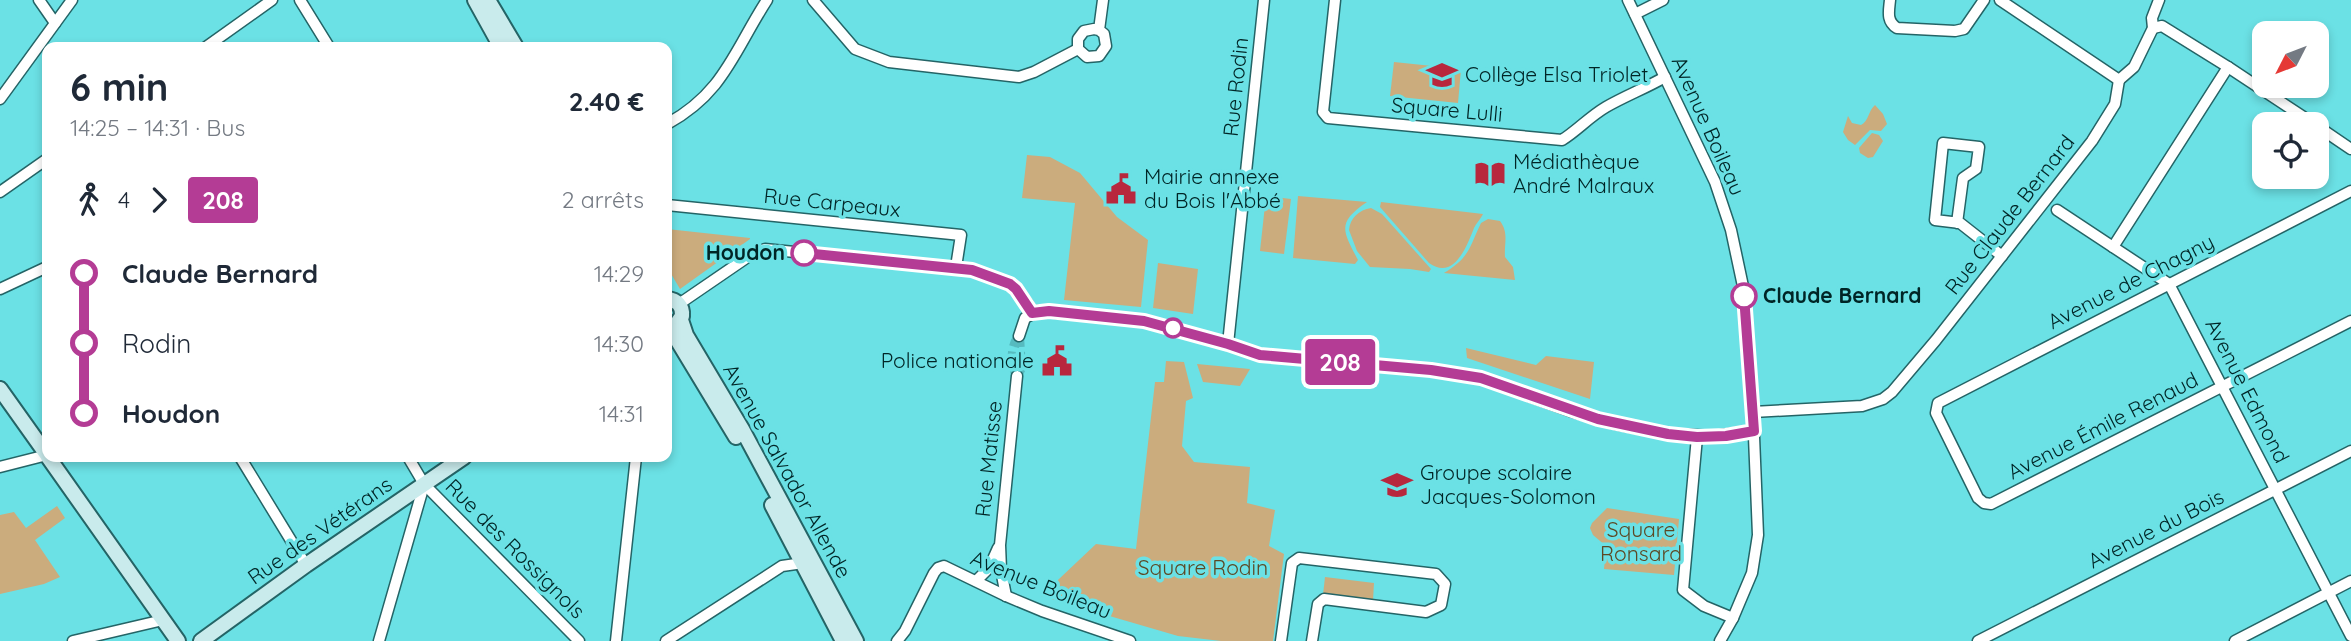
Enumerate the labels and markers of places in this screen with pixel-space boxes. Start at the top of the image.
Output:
school or university icon: Collège Elsa Triolet [1425,58,1459,92]
place label: Collège Elsa Triolet [1465,61,1648,87]
place label: Médiathèque André Malraux [1513,148,1654,198]
library icon: Médiathèque André Malraux [1473,157,1507,191]
place label: Mairie annexe du Bois l'Abbé [1144,163,1281,213]
public building icon: Mairie annexe du Bois l'Abbé [1104,172,1138,206]
place label: Houdon [706,239,785,265]
marker: Houdon [791,240,817,266]
place label: Claude Bernard [1763,282,1921,308]
marker: Claude Bernard [1731,283,1757,309]
unlabelled marker [1163,318,1183,338]
public building icon: Police nationale [1040,344,1074,378]
place label: Police nationale [881,347,1034,373]
place label: Groupe scolaire Jacques-Solomon [1420,459,1596,509]
school or university icon: Groupe scolaire Jacques-Solomon [1380,468,1414,502]

